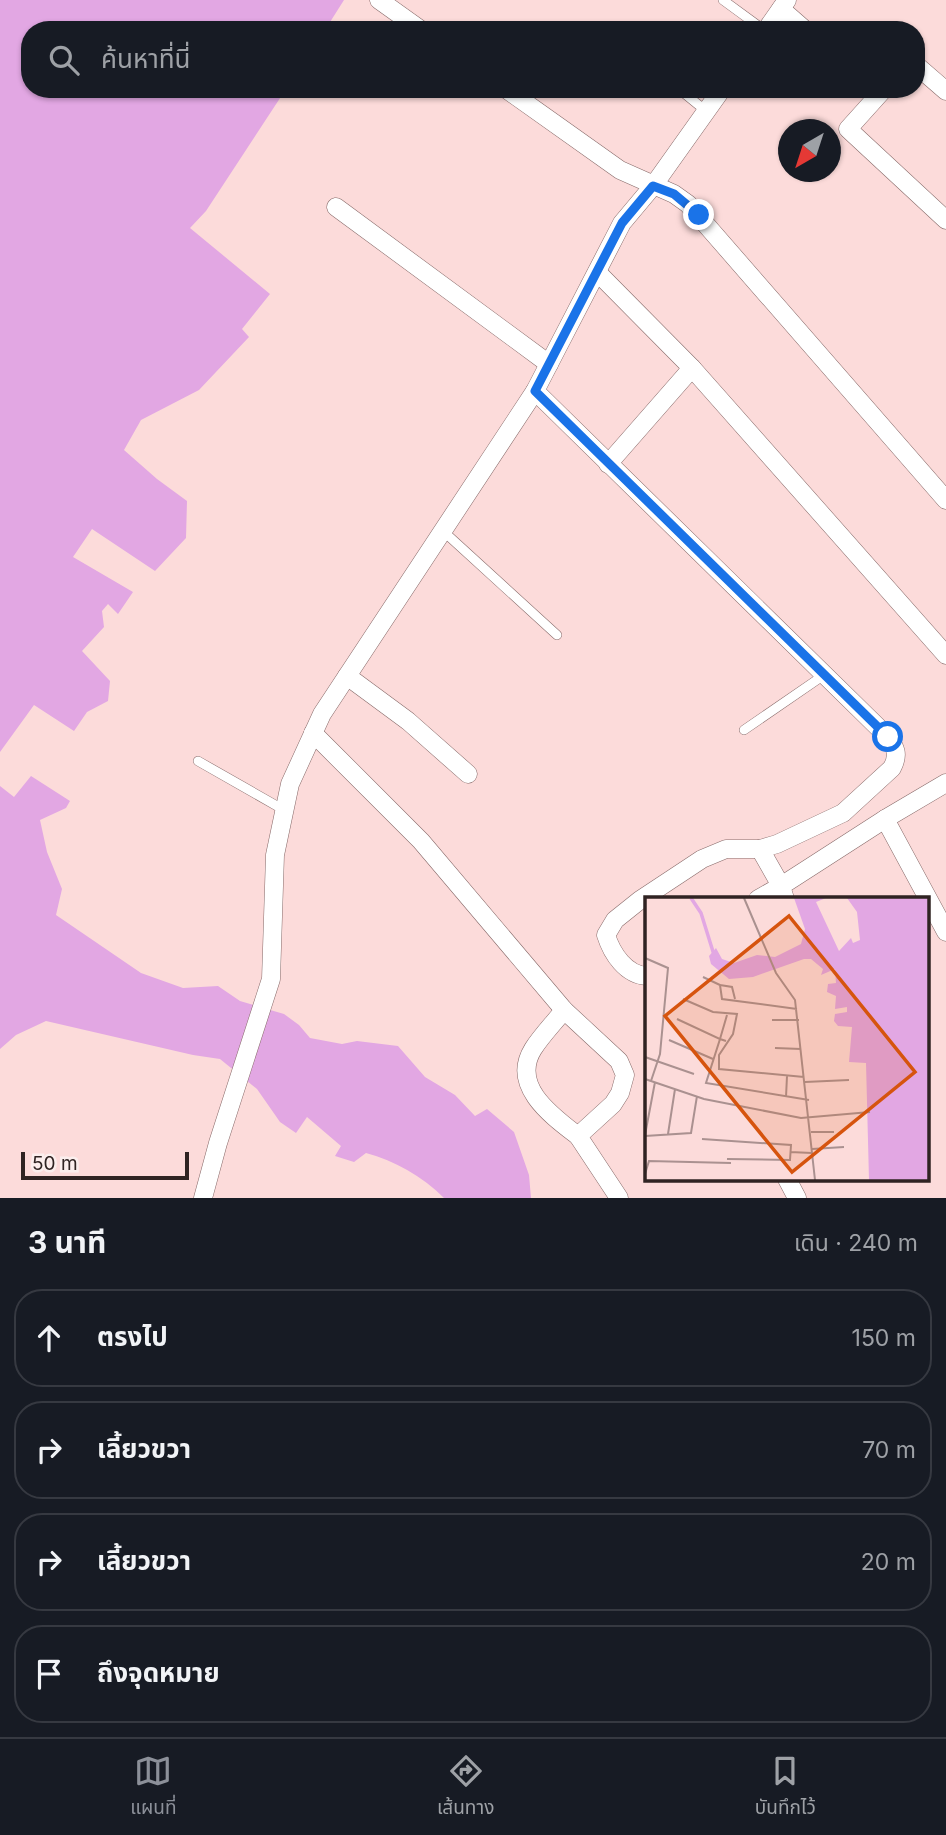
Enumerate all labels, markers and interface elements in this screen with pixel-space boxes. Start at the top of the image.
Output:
search box [21,21,925,98]
icon: search [45,41,83,79]
text: ค้นหาที่นี่ [101,43,191,74]
north arrow [778,119,841,182]
route end [683,199,714,230]
route start [872,721,903,752]
inset map [645,897,928,1181]
scale bar [21,1149,189,1181]
text: 50 m [32,1152,78,1175]
text: 3 นาที [28,1224,106,1260]
text: เดิน · 240 m [794,1229,918,1257]
icon: ahead [30,1319,68,1357]
text: ตรงไป [97,1321,168,1352]
text: 150 m [852,1324,916,1352]
icon: right [30,1431,68,1469]
text: เลี้ยวขวา [97,1433,191,1464]
text: 70 m [862,1436,916,1464]
icon: right [30,1543,68,1581]
text: เลี้ยวขวา [97,1545,191,1576]
text: 20 m [861,1548,916,1576]
icon: arrive [30,1655,68,1693]
text: ถึงจุดหมาย [97,1657,220,1688]
tab: แผนที่ [130,1752,177,1823]
tab: เส้นทาง [437,1752,494,1823]
tab: บันทึกไว้ [755,1752,816,1823]

